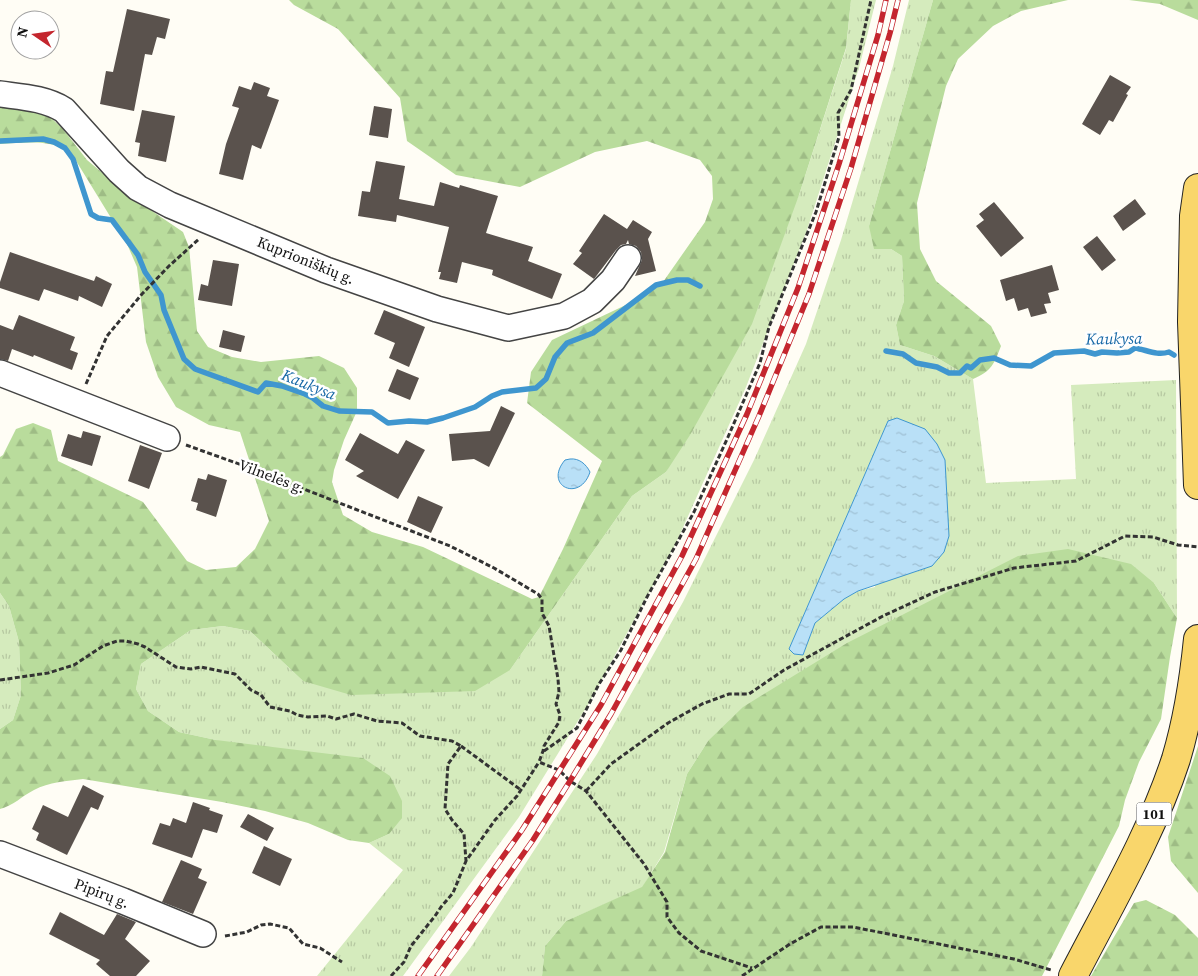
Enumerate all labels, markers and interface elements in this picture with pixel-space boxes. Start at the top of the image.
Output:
north arrow [10,10,60,60]
text: N [11,25,33,39]
street label: Kuprioniškių g. [254,231,358,289]
water label: Kaukysa [1084,326,1143,350]
water label: Kaukysa [278,363,340,405]
street label: Vilnelės g. [236,454,308,498]
road number: 101 [1136,802,1172,826]
street label: Pipirų g. [71,873,133,913]

